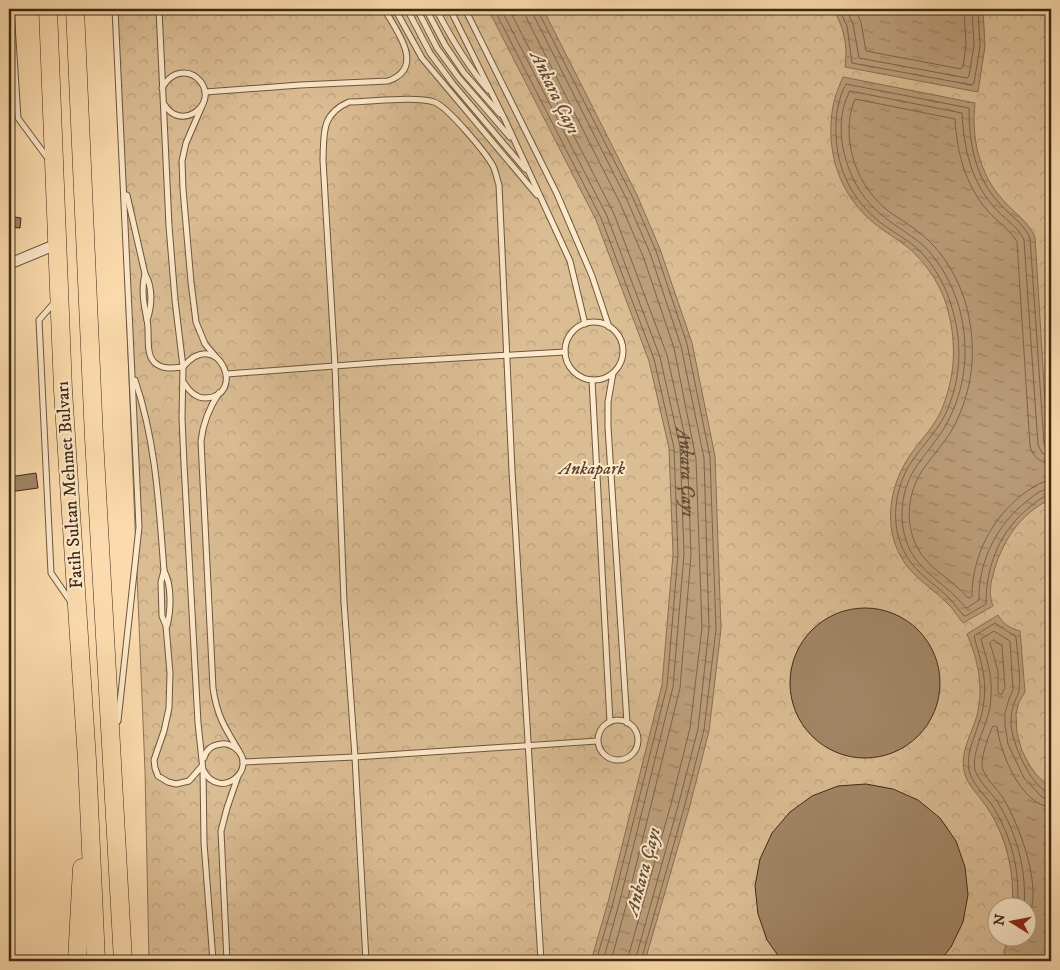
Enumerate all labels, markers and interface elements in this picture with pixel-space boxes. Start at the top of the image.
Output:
water label: Ankara Çayı [524,45,585,138]
street label: Fatih Sultan Mehmet Bulvarı [52,380,88,589]
water label: Ankara Çayı [670,423,700,517]
park label: Ankapark [557,458,625,480]
water label: Ankara Çayı [620,825,666,920]
north arrow [988,898,1038,948]
text: N [990,912,1010,927]

